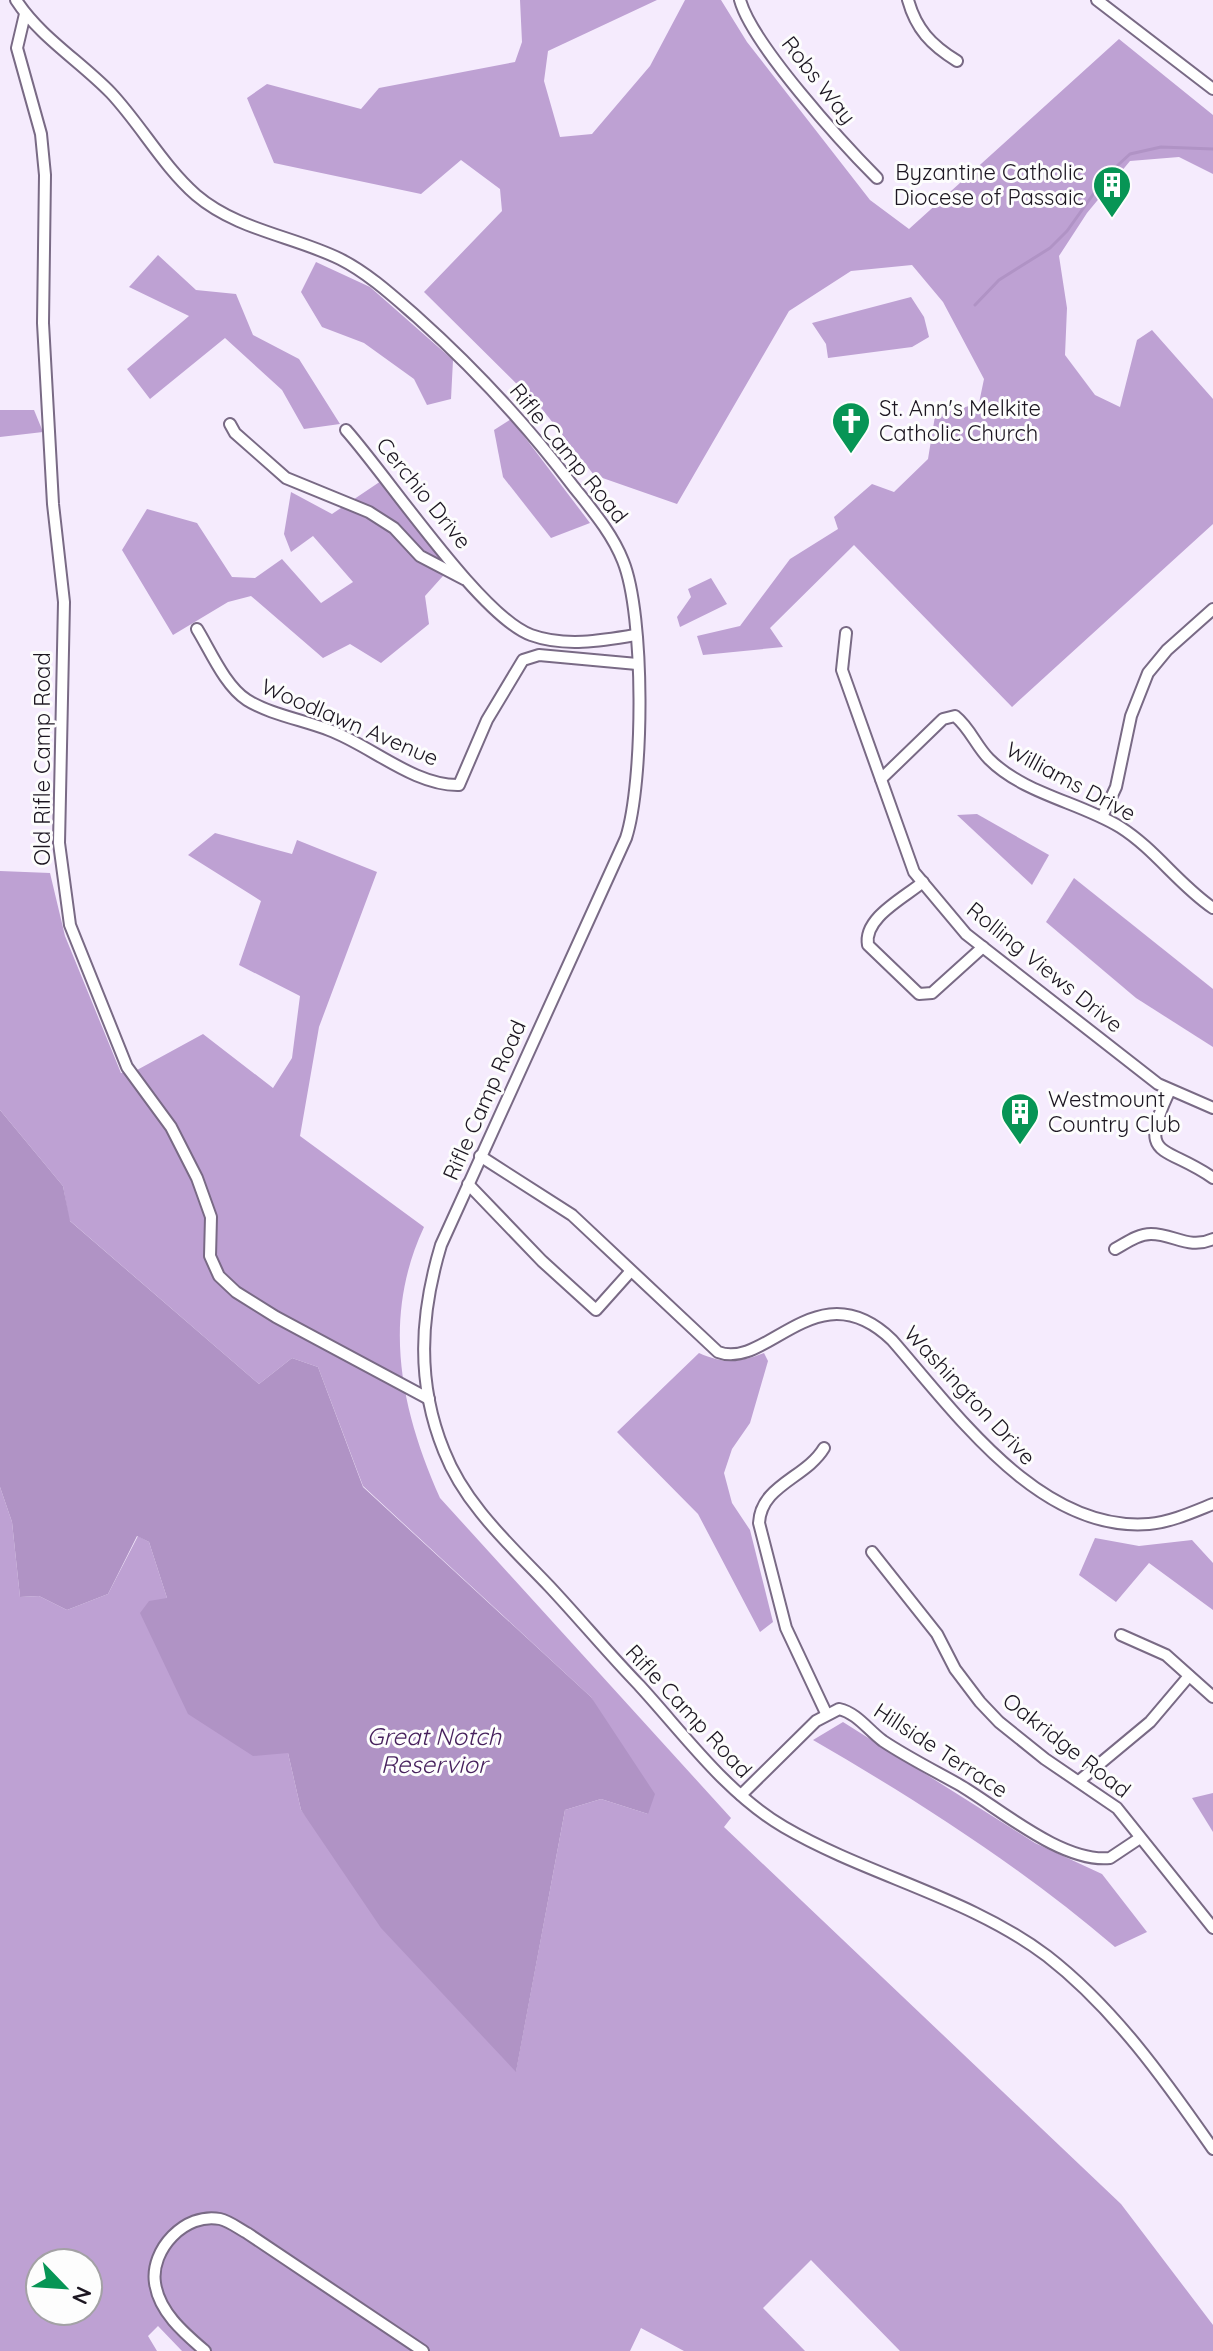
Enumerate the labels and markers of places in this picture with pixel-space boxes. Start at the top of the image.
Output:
place label: Byzantine Catholic Diocese of Passaic [894,158,1084,211]
building icon: Byzantine Catholic Diocese of Passaic [1091,164,1133,219]
place label: St. Ann's Melkite Catholic Church [879,394,1041,447]
church icon: St. Ann's Melkite Catholic Church [830,400,872,455]
place label: Westmount Country Club [1048,1085,1181,1138]
building icon: Westmount Country Club [999,1091,1041,1146]

